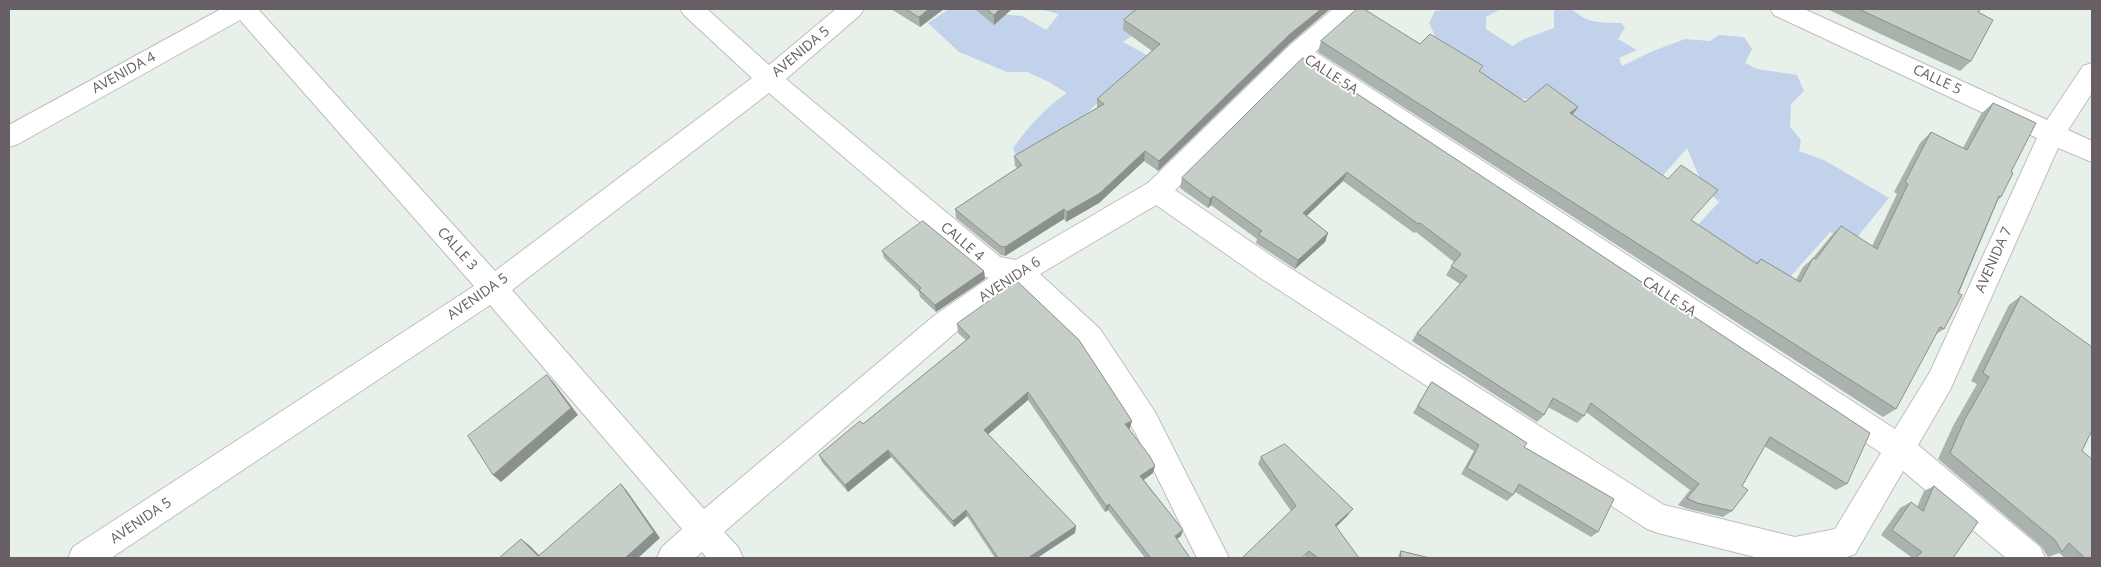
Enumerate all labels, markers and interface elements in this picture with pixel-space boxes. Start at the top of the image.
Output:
street label: AVENIDA 5 [769,23,833,81]
street label: AVENIDA 4 [89,49,159,97]
street label: CALLE 5A [1301,51,1361,99]
street label: CALLE 5 [1910,61,1964,99]
street label: CALLE 4 [937,219,987,265]
street label: CALLE 3 [433,224,481,274]
street label: AVENIDA 7 [1972,225,2016,295]
street label: AVENIDA 6 [976,254,1044,306]
street label: AVENIDA 5 [444,270,512,324]
street label: CALLE 5A [1639,273,1699,321]
street label: AVENIDA 5 [107,494,175,548]

